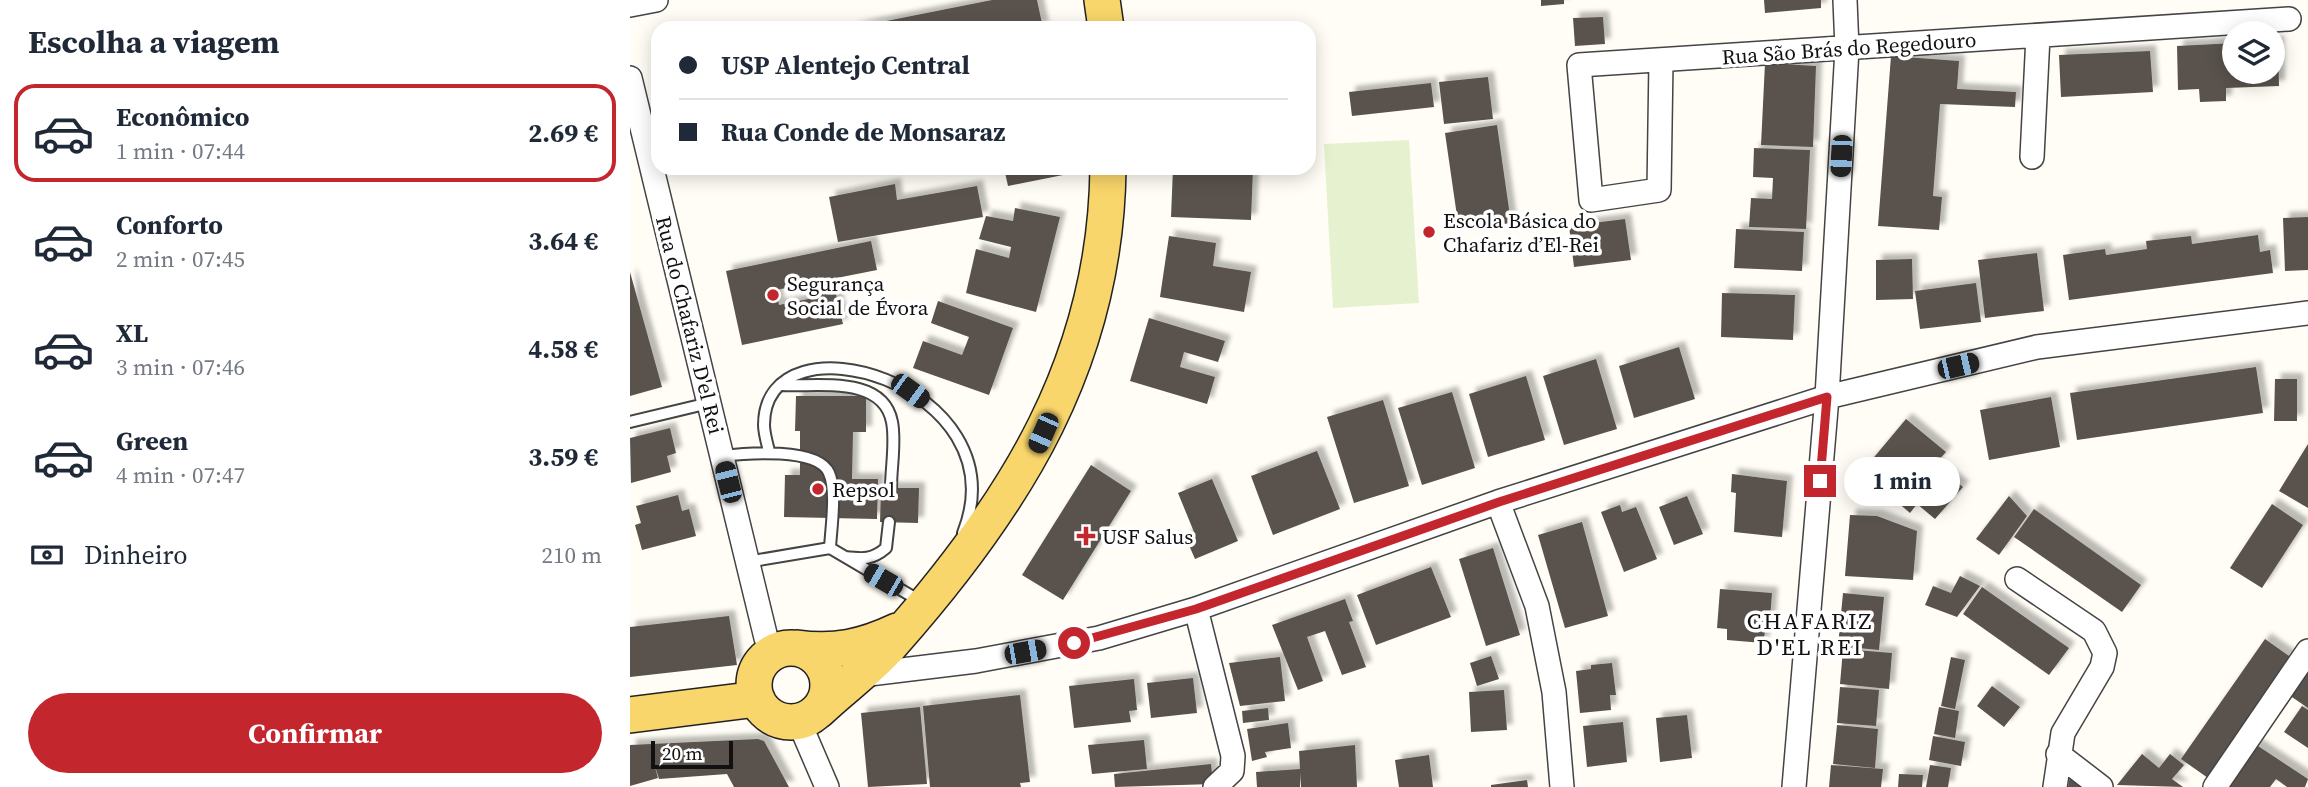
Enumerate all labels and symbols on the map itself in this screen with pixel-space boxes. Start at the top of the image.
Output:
street label: Rua São Brás do Regedouro [1721,25,1977,71]
car [1830,134,1853,178]
place label: Escola Básica do Chafariz d’El-Rei [1443,206,1599,259]
street label: Rua do Chafariz D'el Rei [649,213,731,437]
marker: Escola Básica do Chafariz d’El-Rei [1421,224,1437,240]
place label: Segurança Social de Évora [787,269,929,322]
marker: Segurança Social de Évora [765,287,781,303]
car [1936,351,1981,381]
car [887,370,934,412]
car [1025,410,1062,456]
callout: 1 min [1844,456,1960,505]
car [713,459,744,505]
route end [1804,465,1836,497]
place label: Repsol [832,475,895,504]
marker: Repsol [810,481,826,497]
place label: USF Salus [1102,522,1193,551]
marker: USF Salus [1076,526,1096,546]
car [860,560,907,600]
district label: CHAFARIZ D'EL REI [1747,605,1873,663]
route start [1058,627,1090,659]
car [1003,638,1048,666]
scale bar [651,738,733,770]

